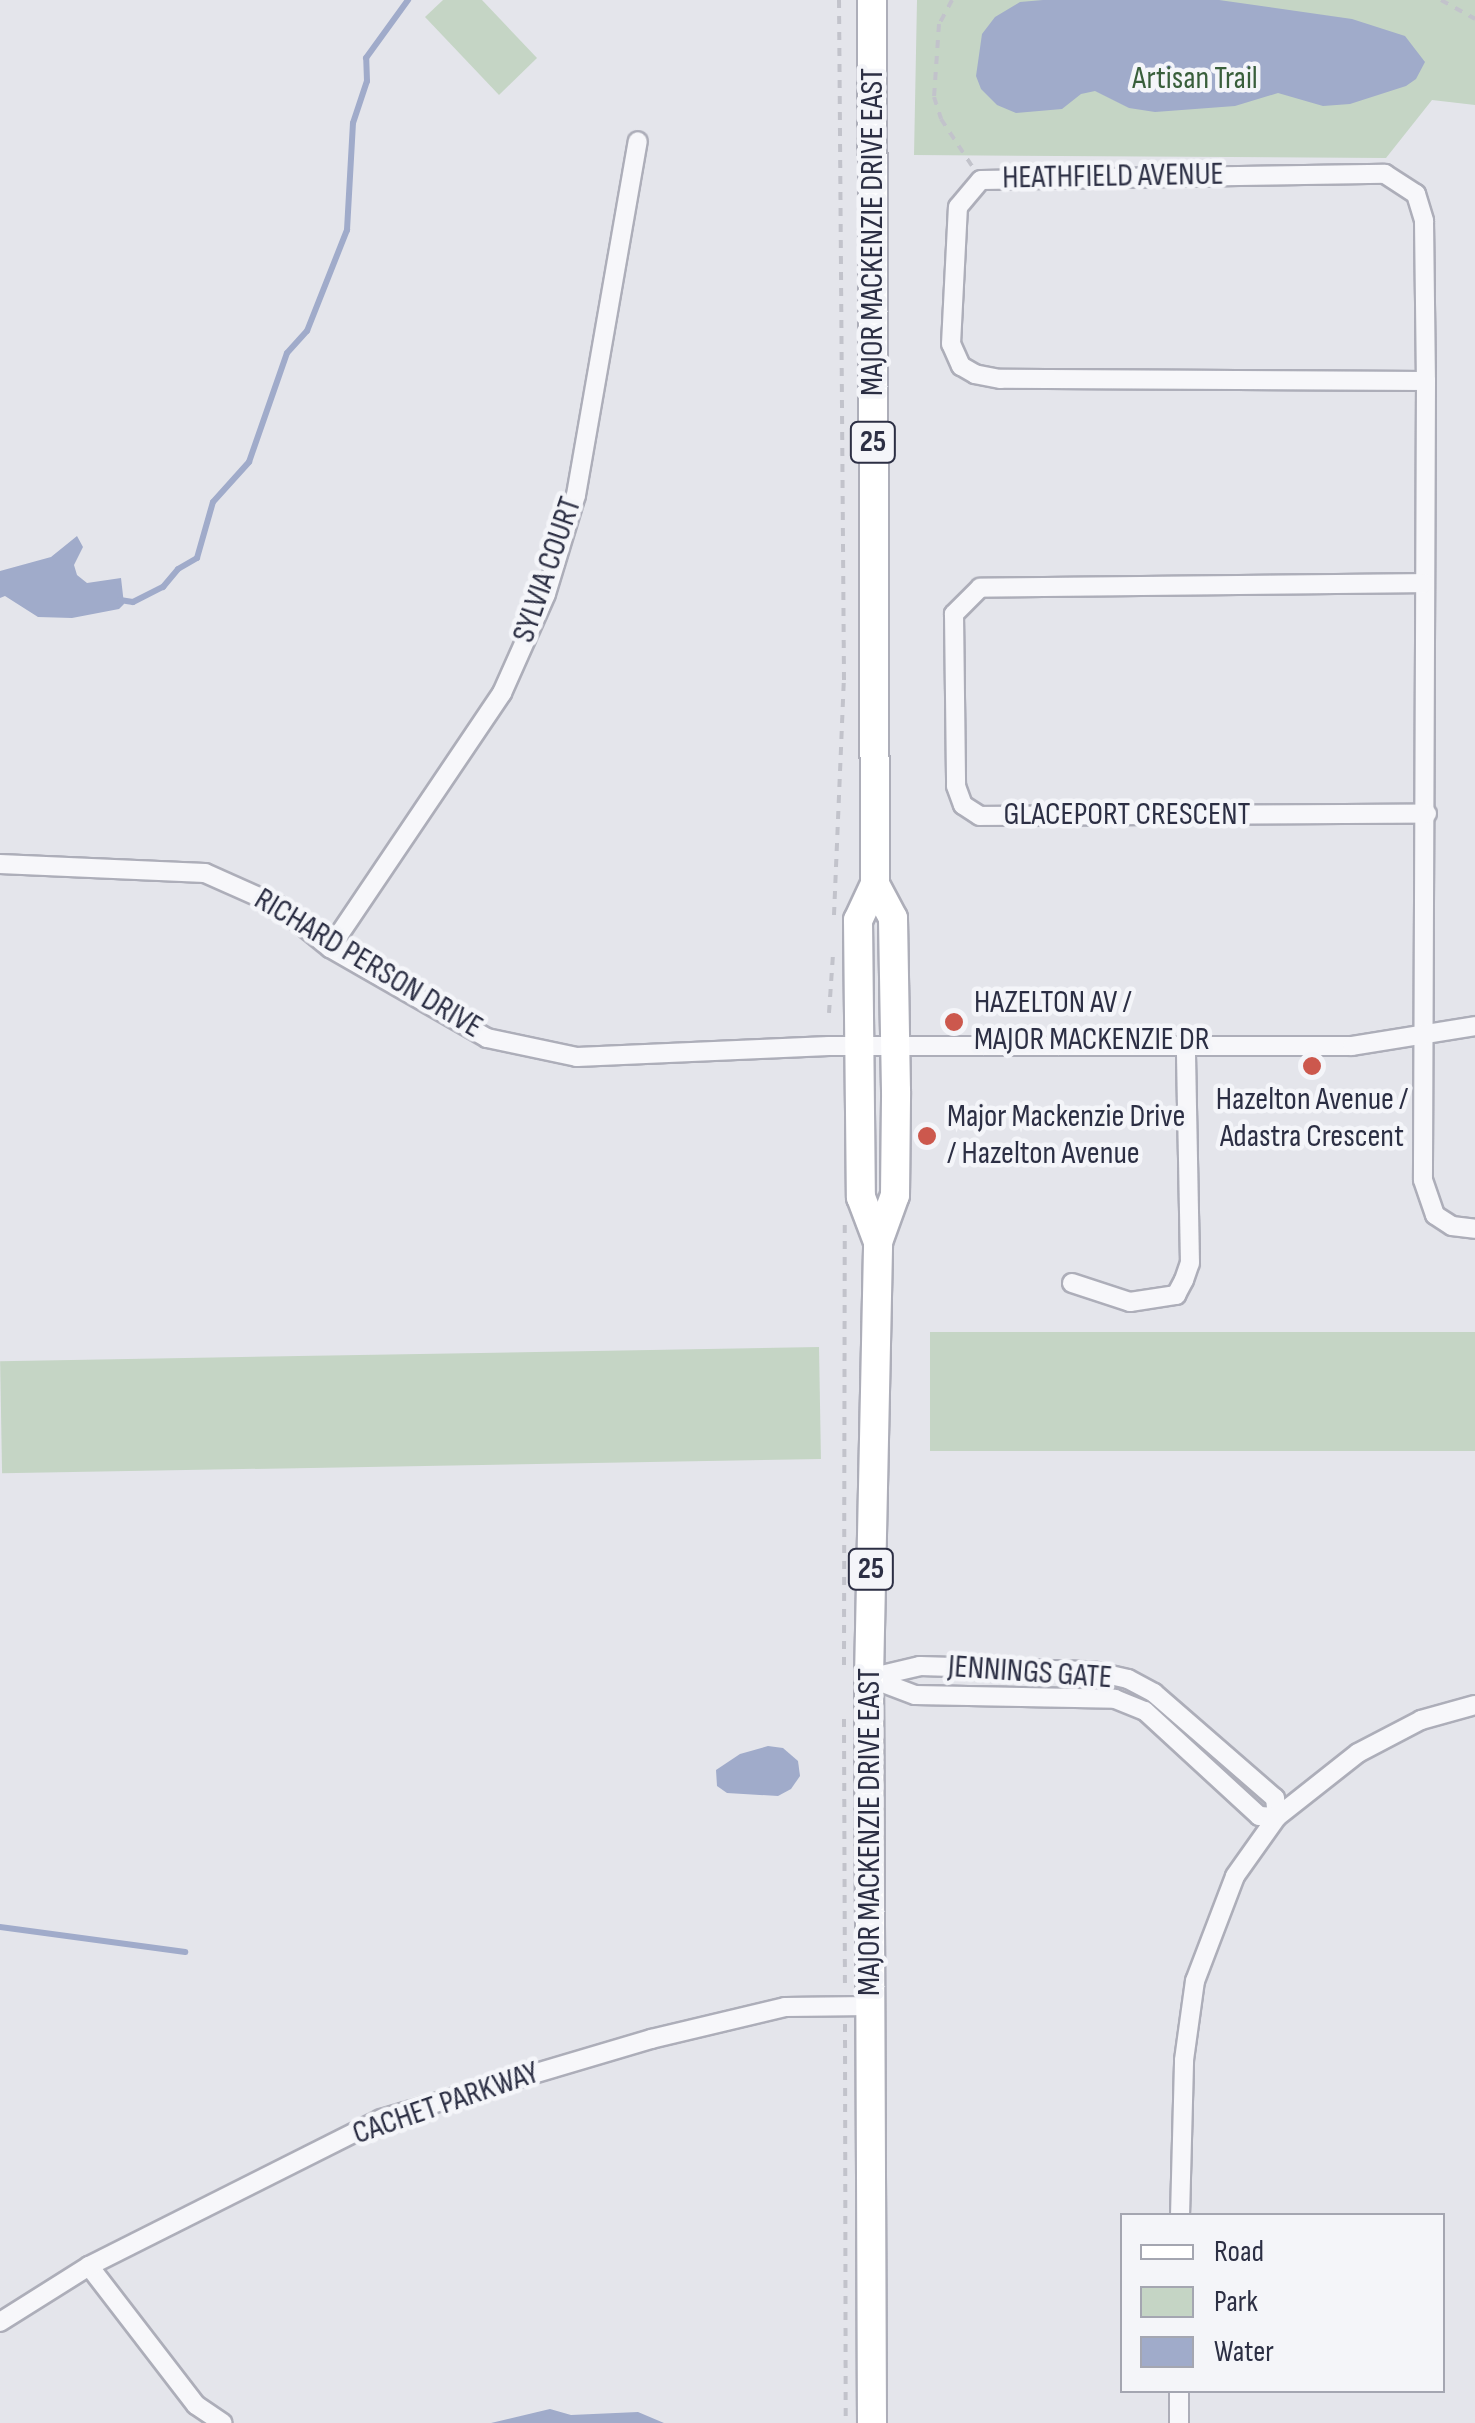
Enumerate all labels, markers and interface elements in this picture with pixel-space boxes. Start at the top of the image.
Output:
park label: Artisan Trail [1132,60,1258,98]
street label: MAJOR MACKENZIE DRIVE EAST [854,68,892,396]
street label: HEATHFIELD AVENUE [1002,156,1224,198]
road number: 25 [848,417,898,467]
street label: SYLVIA COURT [505,492,591,648]
street label: GLACEPORT CRESCENT [1003,796,1251,834]
street label: RICHARD PERSON DRIVE [247,881,489,1047]
place label: HAZELTON AV / MAJOR MACKENZIE DR [974,985,1210,1060]
marker: HAZELTON AV / MAJOR MACKENZIE DR [943,1011,965,1033]
marker: Hazelton Avenue / Adastra Crescent [1301,1055,1323,1077]
place label: Hazelton Avenue / Adastra Crescent [1216,1082,1408,1157]
place label: Major Mackenzie Drive / Hazelton Avenue [947,1099,1185,1174]
marker: Major Mackenzie Drive / Hazelton Avenue [916,1125,938,1147]
road number: 25 [846,1544,896,1594]
street label: JENNINGS GATE [947,1648,1113,1698]
street label: MAJOR MACKENZIE DRIVE EAST [851,1668,889,1996]
street label: CACHET PARKWAY [348,2054,544,2154]
legend [1120,2213,1445,2393]
text: Road [1214,2234,1264,2270]
text: Park [1214,2284,1258,2320]
text: Water [1214,2334,1274,2370]

